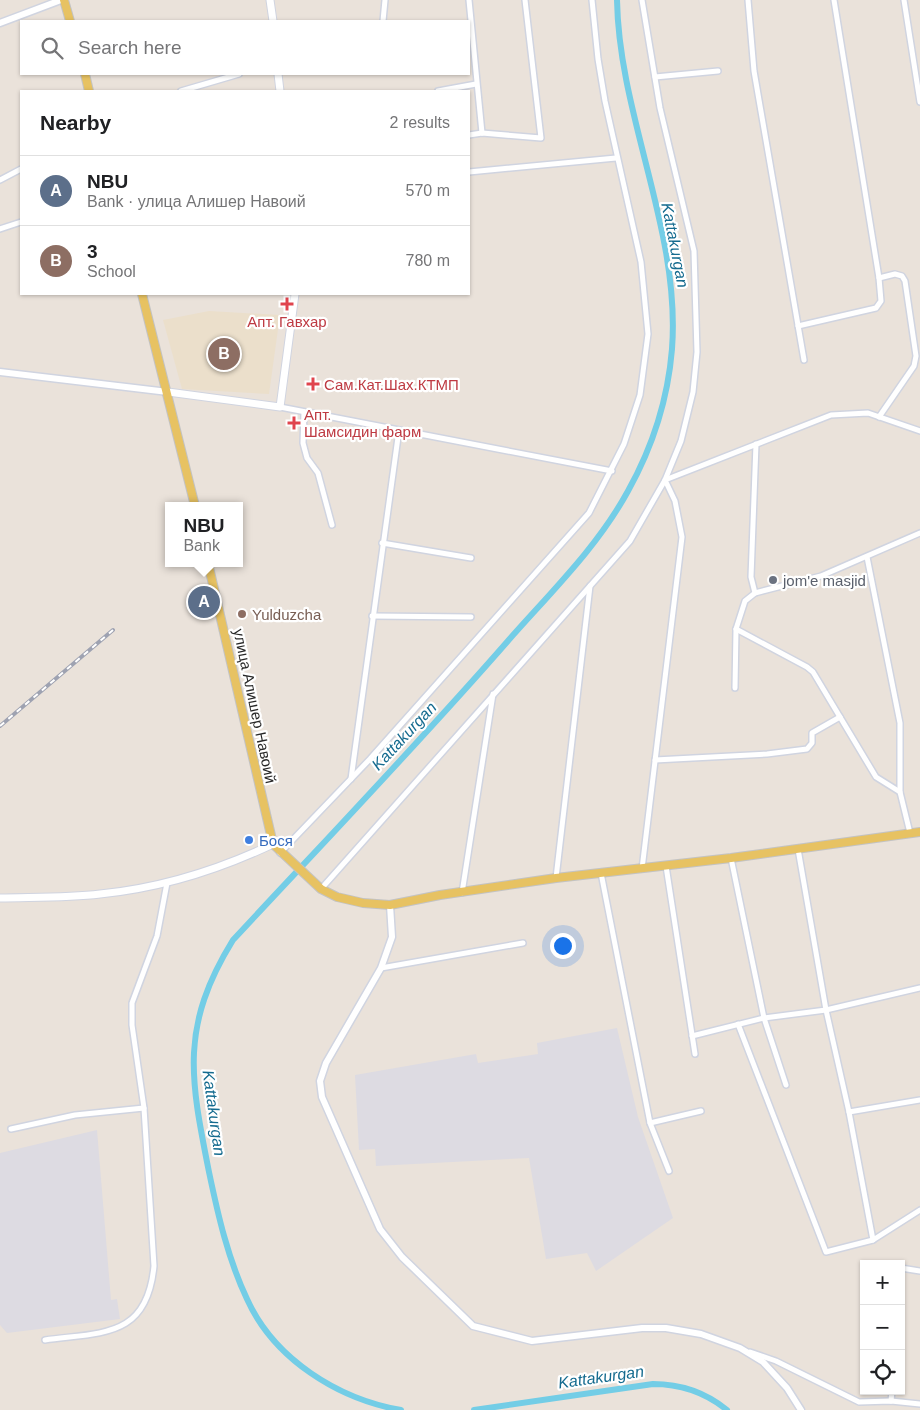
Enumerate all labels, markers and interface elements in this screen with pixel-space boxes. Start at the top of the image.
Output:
search box [20,20,470,75]
icon: search [38,34,66,62]
text: Search here [78,37,182,58]
text: Nearby [40,111,111,134]
text: 2 results [390,114,450,131]
text: NBU [87,171,128,192]
text: A [50,182,62,199]
text: 570 m [406,182,450,199]
text: Bank · улица Алишер Навоий [87,193,306,210]
water label: Kattakurgan [658,201,692,289]
text: 3 [87,241,98,262]
text: B [50,252,62,269]
text: 780 m [406,252,450,269]
text: School [87,263,136,280]
marker: Апт. Гавхар [281,298,293,310]
place label: Апт. Гавхар [247,313,327,330]
pin: B [208,335,240,373]
place label: Сам.Кат.Шах.КТМП [324,376,459,393]
marker: Сам.Кат.Шах.КТМП [306,377,320,391]
place label: Апт. Шамсидин фарм [304,406,421,440]
marker: Апт. Шамсидин фарм [288,417,300,429]
popup [165,502,243,567]
text: NBU [183,515,225,536]
text: Bank [183,537,220,554]
place label: jom'e masjid [782,572,866,589]
marker: jom'e masjid [767,574,779,586]
pin: A [188,583,220,621]
place label: Yulduzcha [252,606,322,623]
marker: Yulduzcha [236,608,248,620]
street label: улица Алишер Навоий [230,627,280,785]
water label: Kattakurgan [368,699,440,773]
place label: Бося [259,832,293,849]
marker: Бося [243,834,255,846]
your location [550,933,576,959]
water label: Kattakurgan [200,1069,228,1157]
map controls [860,1260,905,1395]
button: + [860,1260,905,1305]
button: − [860,1305,905,1350]
button: locate [860,1350,905,1395]
water label: Kattakurgan [557,1363,645,1391]

